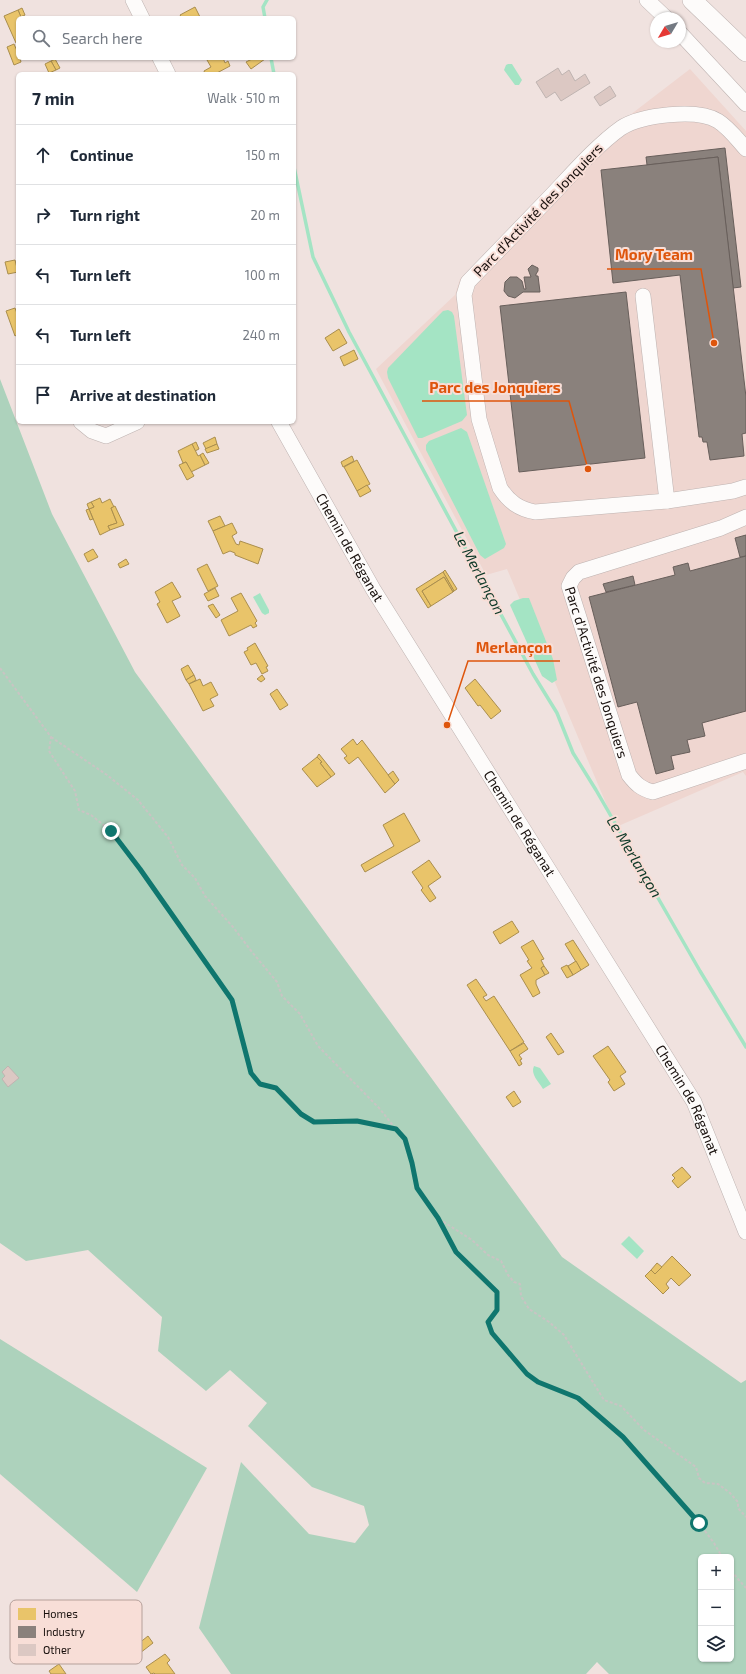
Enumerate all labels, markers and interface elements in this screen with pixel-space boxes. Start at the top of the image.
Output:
north arrow [650,12,686,48]
search box [16,16,296,60]
icon: search [30,27,52,49]
text: Search here [62,29,143,47]
text: 7 min [32,88,75,108]
text: Walk · 510 m [207,90,280,106]
street label: Parc d'Activité des Jonquiers [469,139,606,280]
icon: ahead [32,144,54,166]
text: Continue [70,146,133,164]
text: 150 m [246,147,280,163]
icon: right [32,204,54,226]
text: Turn right [70,206,140,224]
text: 20 m [251,207,280,223]
callout: Mory Team [607,242,701,269]
text: Mory Team [615,245,693,264]
icon: left [32,264,54,286]
text: Turn left [70,266,131,284]
text: 100 m [245,267,280,283]
icon: left [32,324,54,346]
text: Turn left [70,326,131,344]
text: 240 m [243,327,280,343]
callout: Parc des Jonquiers [422,374,569,401]
text: Parc des Jonquiers [429,378,561,396]
icon: arrive [32,384,54,406]
text: Arrive at destination [70,386,216,404]
street label: Chemin de Réganat [313,490,388,605]
water label: Le Merlançon [449,528,509,618]
street label: Parc d'Activité des Jonquiers [562,584,632,760]
callout: Merlançon [468,634,560,661]
text: Merlançon [476,638,552,658]
street label: Chemin de Réganat [480,767,560,879]
water label: Le Merlançon [603,812,666,901]
route end [102,822,120,840]
street label: Chemin de Réganat [652,1041,723,1157]
route start [690,1514,708,1532]
map controls [698,1554,734,1662]
button: + [698,1554,734,1590]
button: − [698,1590,734,1626]
legend [10,1600,142,1664]
text: Homes [43,1607,78,1620]
text: Industry [43,1625,85,1638]
button: layers [698,1626,734,1662]
text: Other [43,1643,72,1656]

